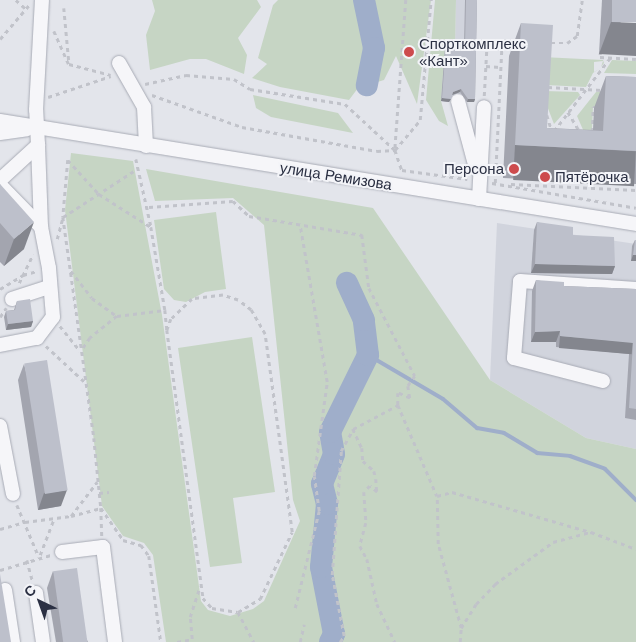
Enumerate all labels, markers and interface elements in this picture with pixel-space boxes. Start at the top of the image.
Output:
place label: Спорткомплекс «Кант» [419,34,526,69]
marker: Спорткомплекс «Кант» [403,46,415,58]
street label: улица Ремизова [279,158,393,194]
place label: Персона [444,160,504,178]
marker: Персона [508,163,520,175]
place label: Пятёрочка [555,168,629,186]
marker: Пятёрочка [539,171,551,183]
north arrow [15,577,65,627]
text: С [21,582,39,600]

